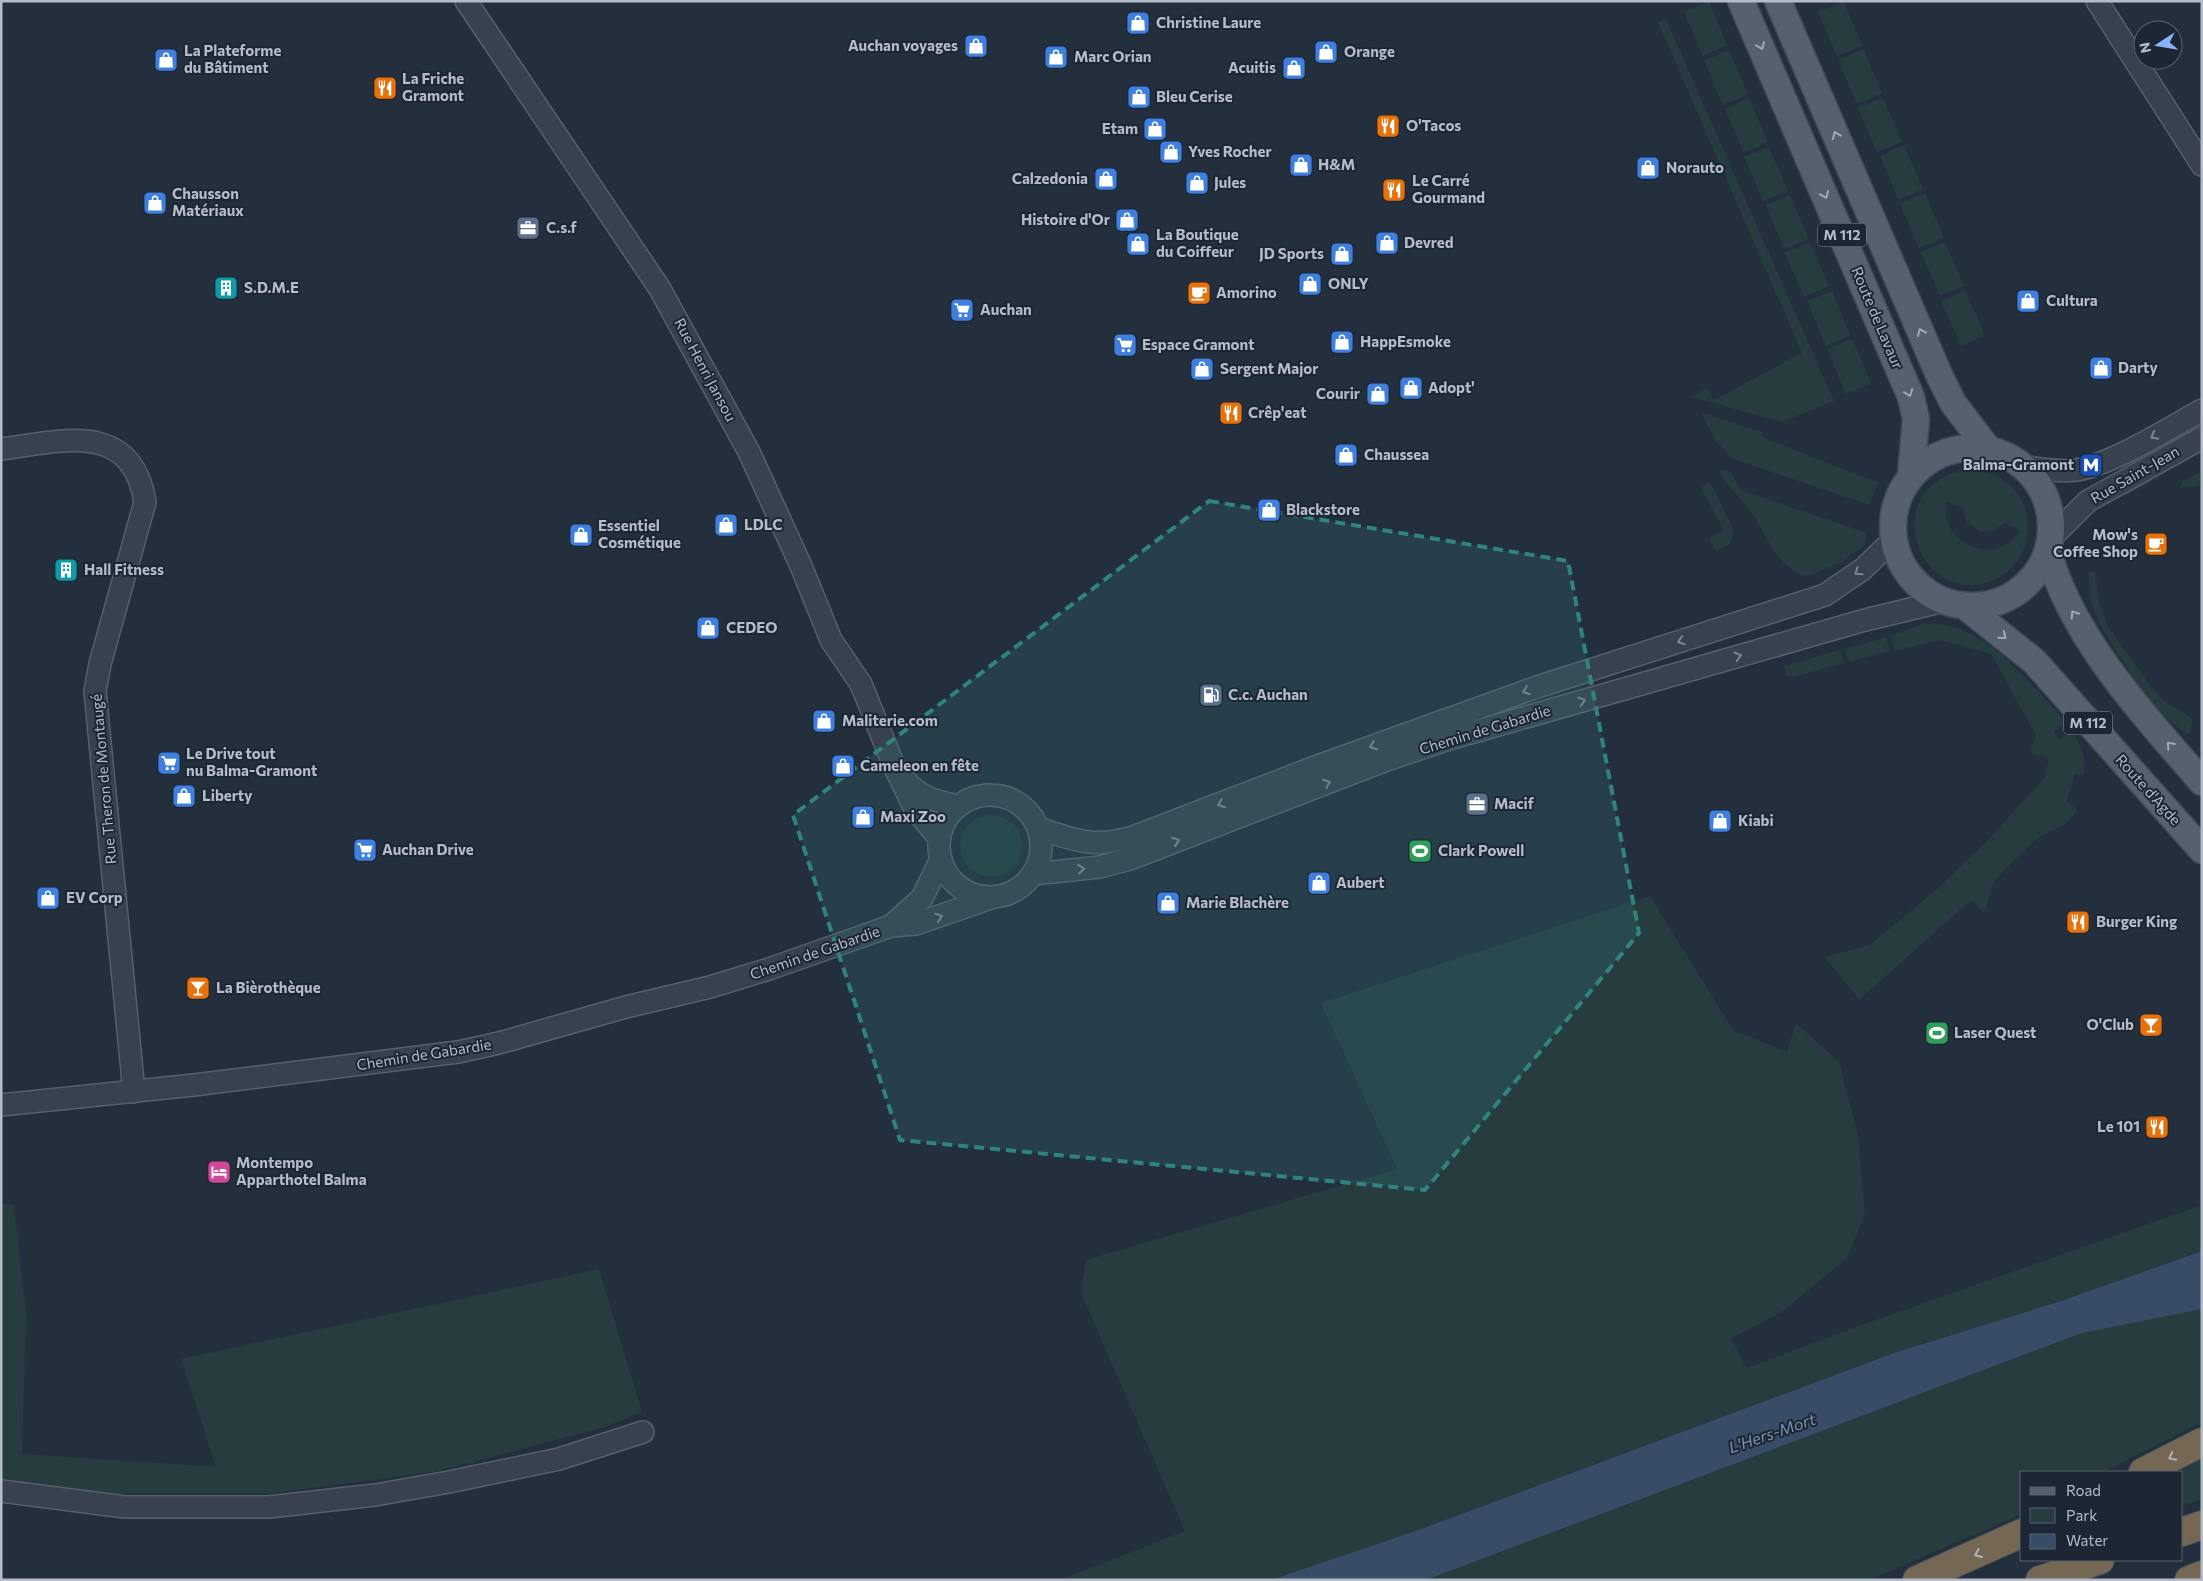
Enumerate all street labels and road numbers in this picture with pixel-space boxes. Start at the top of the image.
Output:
road number: M 112 [1818,224,1866,246]
street label: Route de Lavaur [1848,264,1908,371]
street label: Rue Henri Jansou [671,315,741,424]
street label: Rue Saint-Jean [2087,441,2182,507]
street label: Rue Theron de Montaugé [87,693,119,865]
street label: Chemin de Gabardie [1417,700,1553,758]
road number: M 112 [2064,711,2112,734]
street label: Route d'Agde [2112,750,2185,829]
street label: Chemin de Gabardie [747,921,882,983]
street label: Chemin de Gabardie [355,1034,493,1074]

